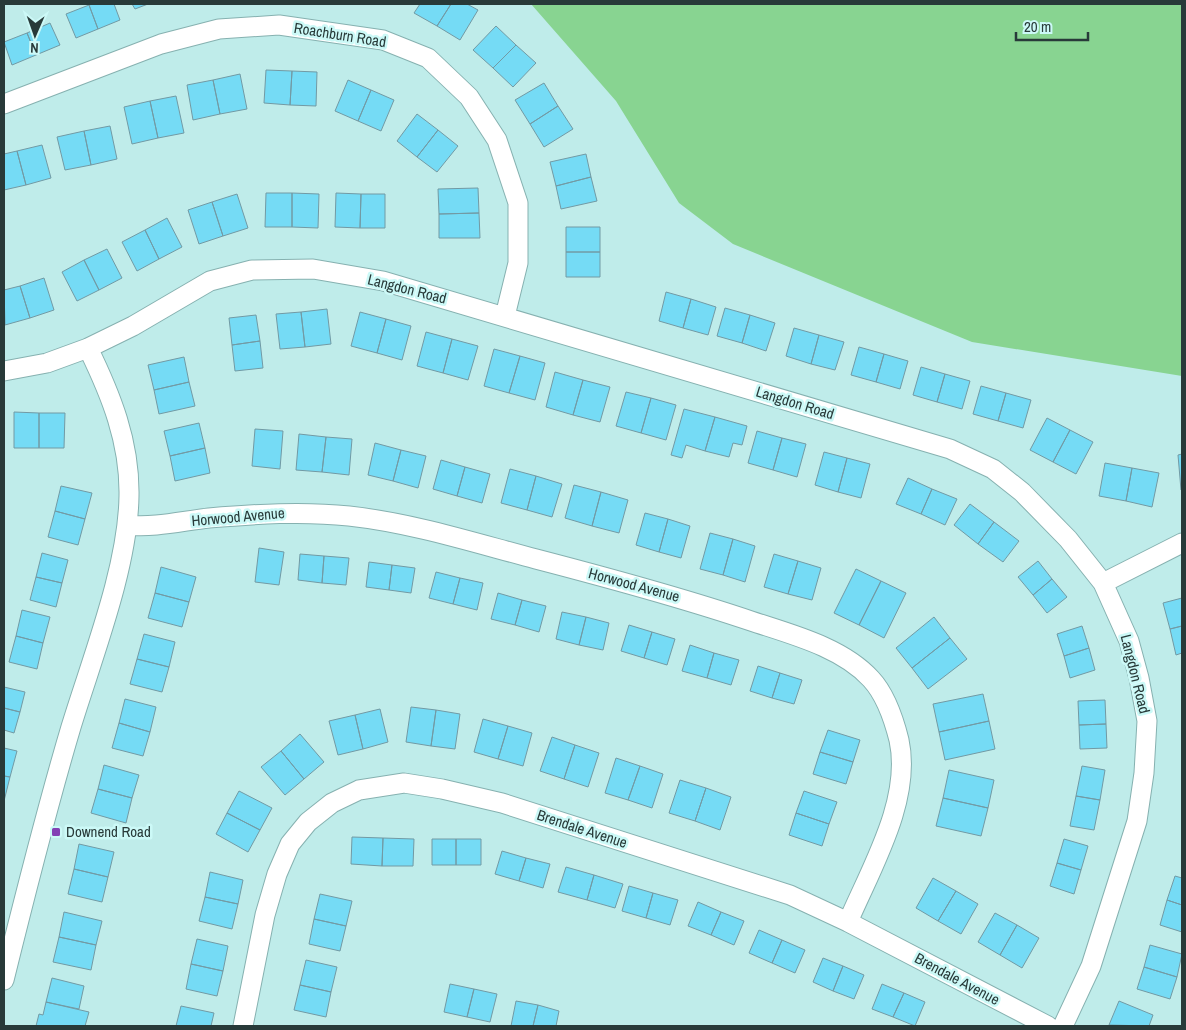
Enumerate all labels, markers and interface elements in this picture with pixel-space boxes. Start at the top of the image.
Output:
north arrow [10,10,60,60]
scale bar [1016,10,1088,42]
text: 20 m [1024,16,1051,37]
street label: Roachburn Road [293,17,388,52]
text: N [30,39,39,57]
street label: Langdon Road [365,269,449,308]
street label: Langdon Road [753,381,837,424]
street label: Horwood Avenue [190,502,286,531]
street label: Horwood Avenue [586,562,682,607]
street label: Langdon Road [1116,632,1155,716]
street label: Brendale Avenue [534,804,630,853]
place label: Downend Road [66,821,151,842]
marker: Downend Road [50,826,62,838]
street label: Brendale Avenue [911,947,1004,1010]

